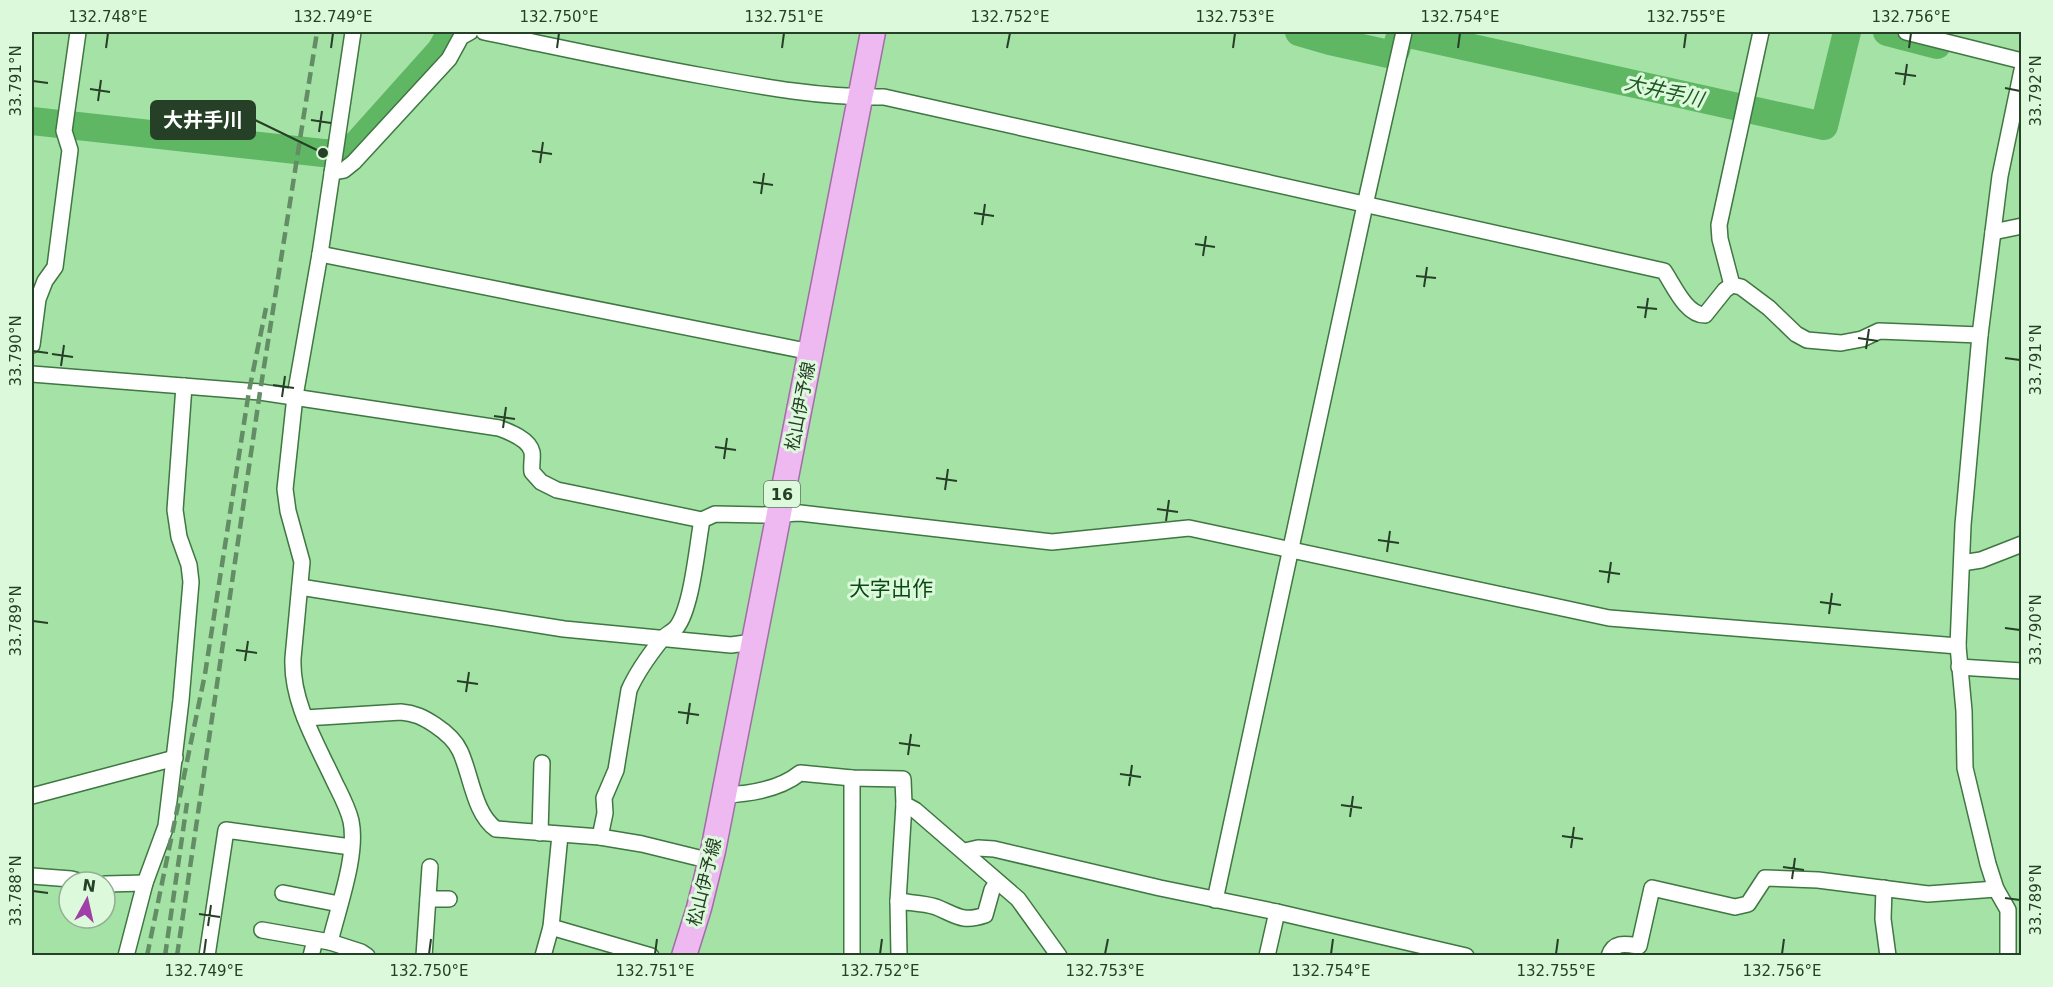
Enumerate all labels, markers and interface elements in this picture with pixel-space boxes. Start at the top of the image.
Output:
text: 132.748°E [68,8,148,26]
text: 132.749°E [293,8,373,26]
text: 132.750°E [519,8,599,26]
text: 132.751°E [744,8,824,26]
text: 132.752°E [970,8,1050,26]
text: 132.753°E [1195,8,1275,26]
text: 132.754°E [1420,8,1500,26]
text: 132.755°E [1646,8,1726,26]
text: 132.756°E [1871,8,1951,26]
text: 33.791°N [7,45,25,117]
text: 33.792°N [2027,55,2045,127]
water label: 大井手川 [1622,70,1708,112]
callout: 大井手川 [151,101,255,139]
text: 大井手川 [163,108,243,132]
text: 33.790°N [7,315,25,387]
text: 33.791°N [2027,324,2045,396]
street label: 松山伊予線 [781,360,819,452]
road number: 16 [764,481,800,507]
district label: 大字出作 [849,577,933,601]
text: 33.789°N [7,585,25,657]
text: 33.790°N [2027,594,2045,666]
street label: 松山伊予線 [683,836,725,928]
text: 33.788°N [7,855,25,927]
text: 33.789°N [2027,864,2045,936]
north arrow [57,870,117,930]
text: N [81,875,97,896]
text: 132.749°E [164,962,244,980]
text: 132.750°E [389,962,469,980]
text: 132.751°E [615,962,695,980]
text: 132.752°E [840,962,920,980]
text: 132.753°E [1065,962,1145,980]
text: 132.754°E [1291,962,1371,980]
text: 132.755°E [1516,962,1596,980]
text: 132.756°E [1742,962,1822,980]

